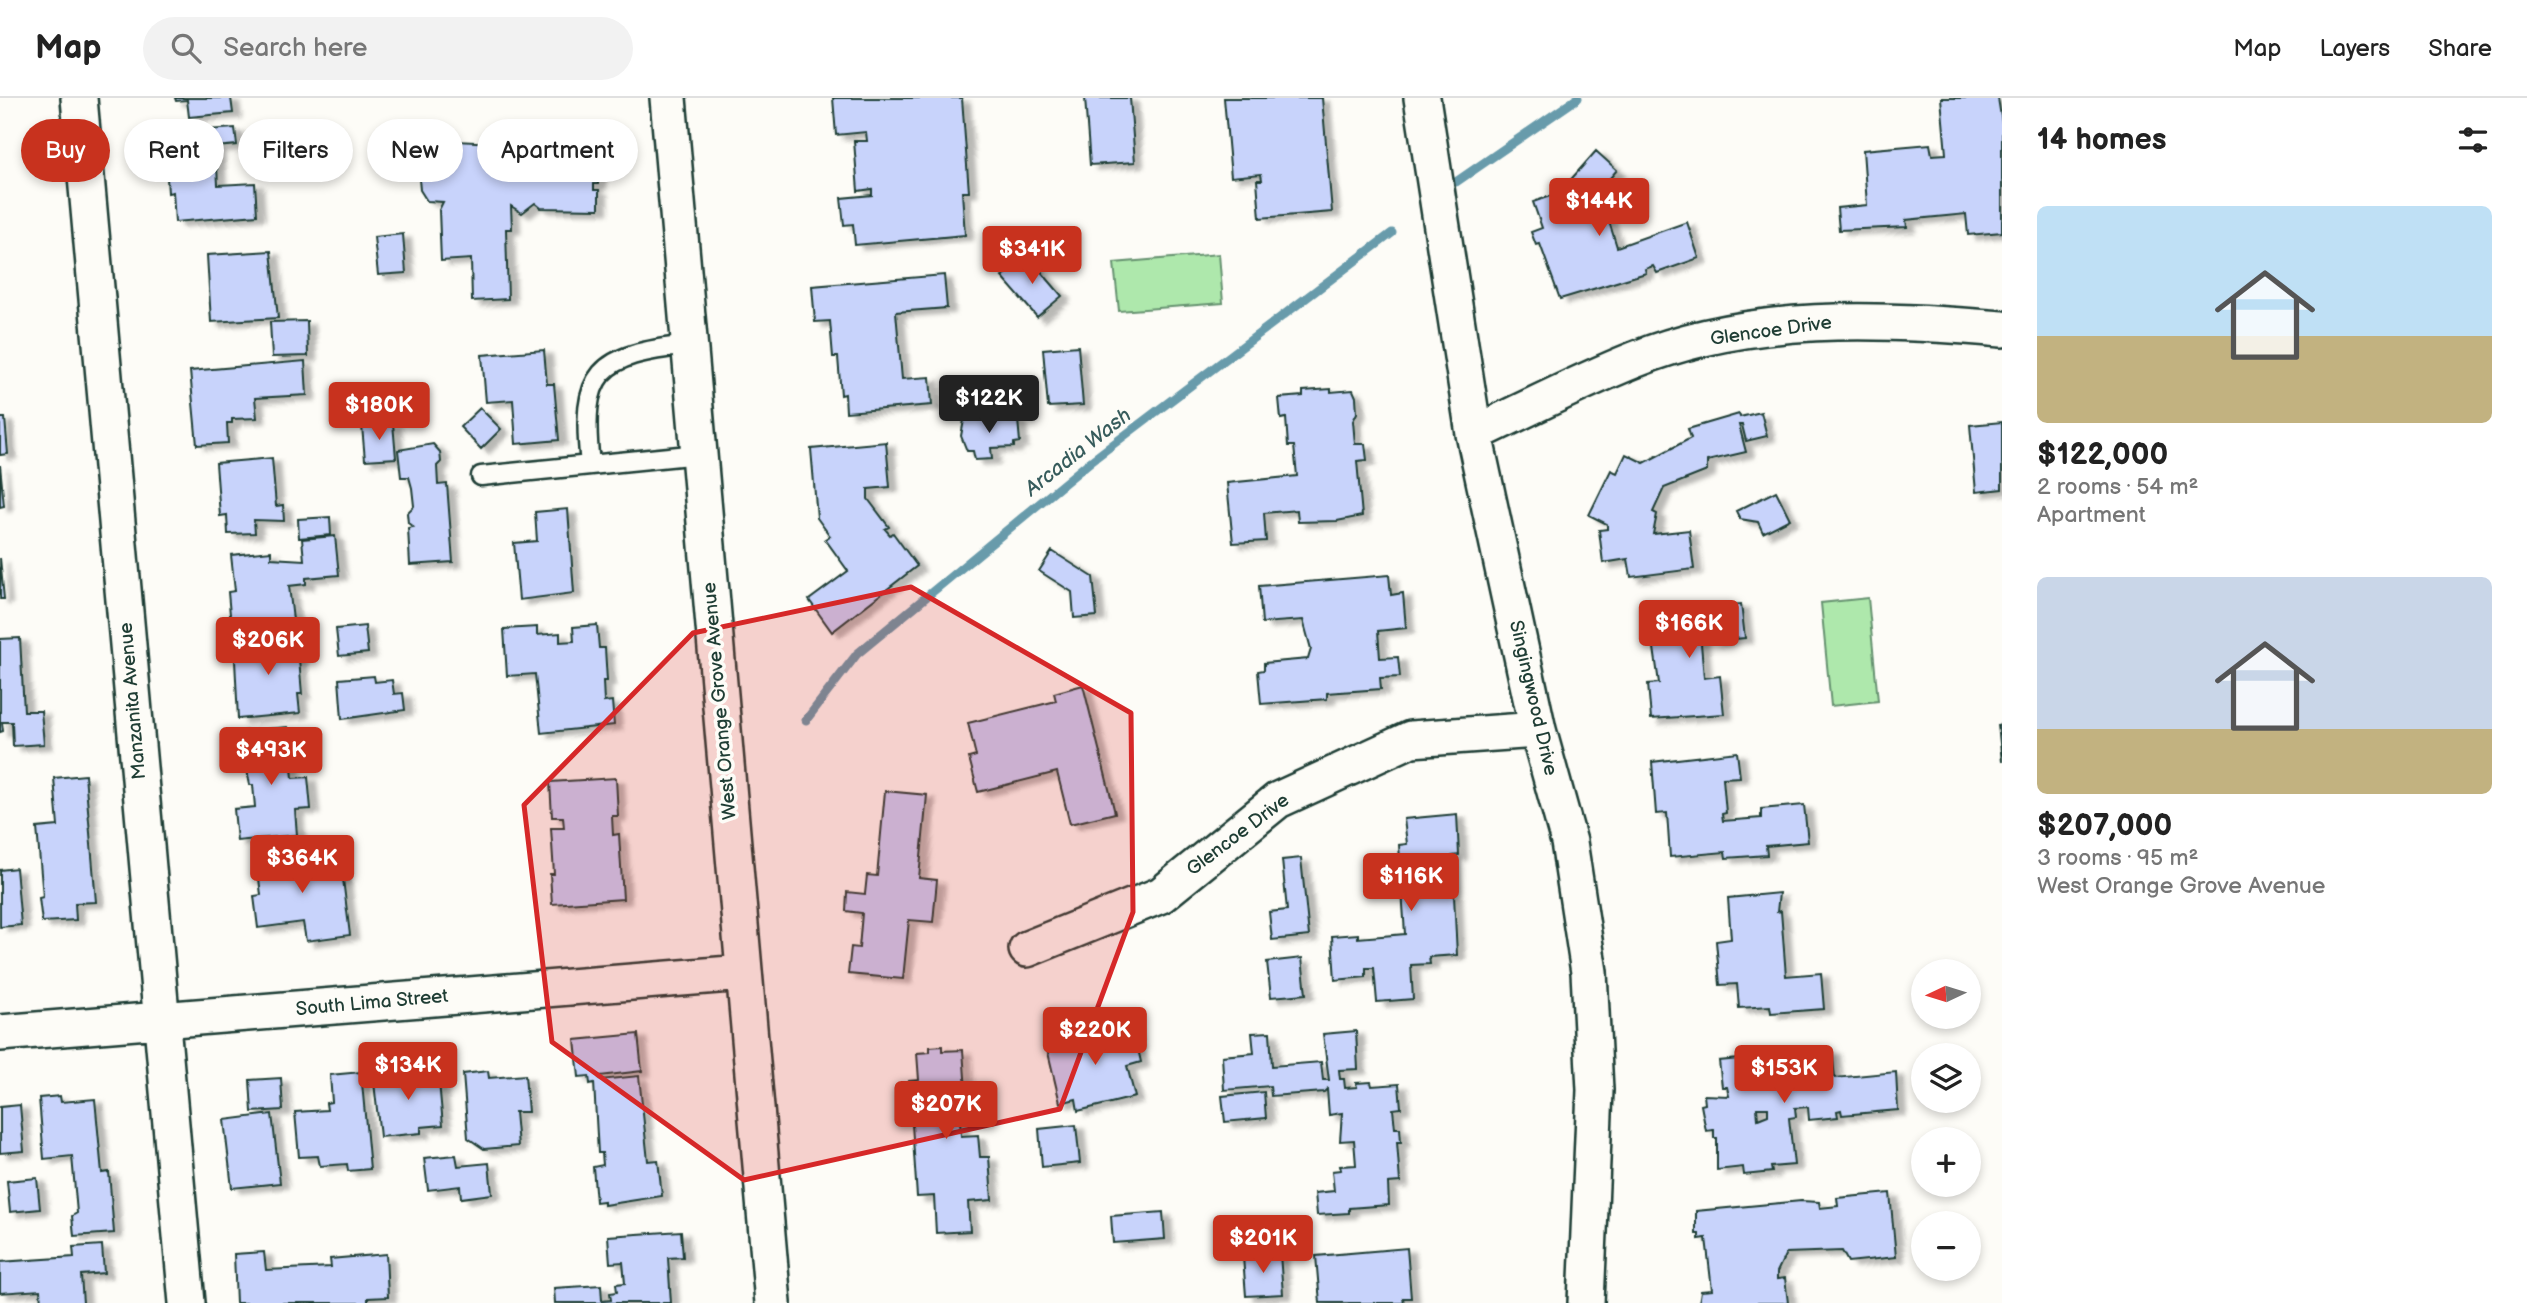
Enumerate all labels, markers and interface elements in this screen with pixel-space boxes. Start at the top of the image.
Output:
search box [143,17,633,80]
text: Map [35,28,101,68]
icon: search [167,29,205,67]
text: Search here [223,33,367,64]
text: Map [2233,34,2281,63]
text: Layers [2319,34,2390,63]
text: Share [2428,34,2492,63]
chip: Buy [21,119,110,182]
chip: Rent [124,119,224,182]
chip: Filters [238,119,353,182]
chip: New [367,119,463,182]
chip: Apartment [477,119,638,182]
icon: filters [2454,121,2492,159]
text: 14 homes [2037,122,2166,158]
pin: $144K [1550,178,1648,238]
text: $144K [1565,187,1633,215]
pin: $341K [983,226,1081,286]
text: $341K [999,235,1066,263]
icon: home [2202,252,2328,378]
street label: Glencoe Drive [1709,311,1833,351]
pin: $122K [940,376,1038,435]
pin: $180K [330,382,428,442]
text: $122K [955,384,1023,412]
text: $180K [345,391,413,419]
water label: Arcadia Wash [1019,402,1137,502]
text: $122,000 [2037,437,2168,473]
text: 2 rooms · 54 m² [2037,473,2199,501]
text: Apartment [2037,501,2146,529]
street label: West Orange Grove Avenue [698,581,742,821]
pin: $166K [1640,601,1738,660]
text: $166K [1655,609,1723,637]
pin: $206K [219,618,317,677]
street label: Singingwood Drive [1504,618,1562,778]
street label: Manzanita Avenue [115,622,151,780]
icon: home [2202,623,2328,749]
text: $206K [232,626,304,654]
pin: $493K [222,728,320,787]
text: $493K [235,736,307,764]
street label: Glencoe Drive [1182,789,1294,881]
text: $207,000 [2037,808,2172,844]
pin: $364K [253,836,351,895]
text: $364K [266,844,338,872]
text: 3 rooms · 95 m² [2037,844,2198,872]
pin: $116K [1362,854,1460,913]
text: $116K [1379,862,1443,890]
text: West Orange Grove Avenue [2037,872,2325,900]
north arrow [1911,959,1981,1029]
map controls [1911,959,1981,1281]
street label: South Lima Street [295,985,449,1021]
pin: $220K [1046,1007,1144,1067]
text: $220K [1059,1016,1131,1044]
pin: $134K [359,1042,457,1102]
button: layers [1911,1043,1981,1113]
pin: $153K [1735,1046,1833,1105]
text: $134K [374,1051,442,1079]
text: $153K [1750,1054,1818,1082]
pin: $207K [897,1082,995,1141]
text: $207K [910,1090,982,1118]
button: + [1911,1127,1981,1197]
button: − [1911,1211,1981,1281]
pin: $201K [1214,1216,1312,1275]
text: $201K [1229,1224,1297,1252]

